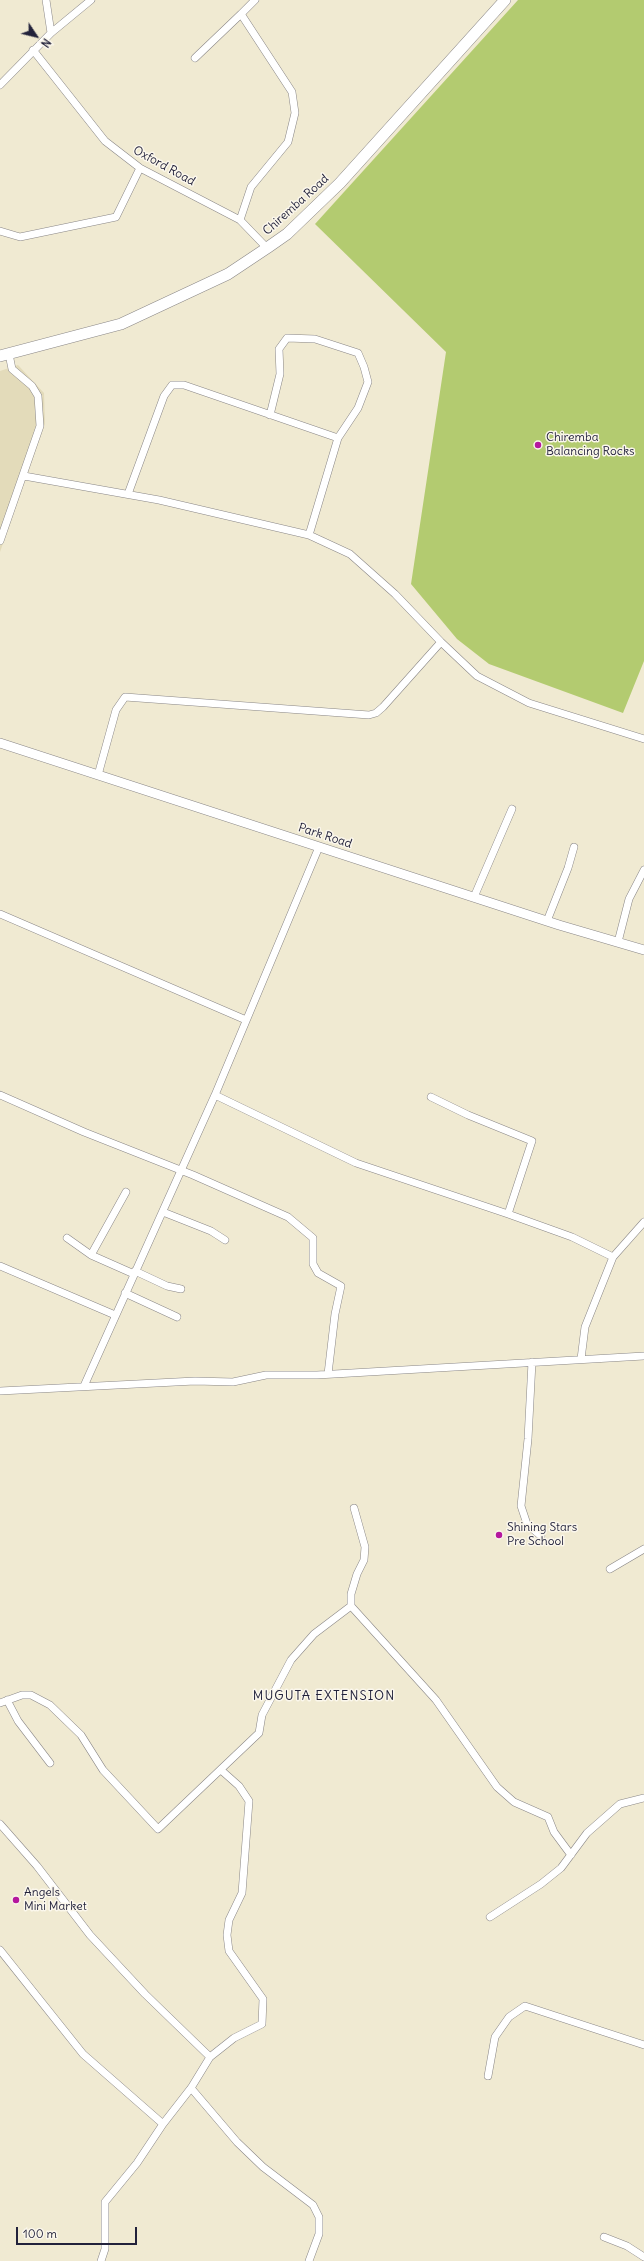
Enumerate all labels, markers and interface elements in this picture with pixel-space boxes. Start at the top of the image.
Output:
north arrow [16,16,56,56]
text: N [38,36,54,50]
street label: Oxford Road [131,143,197,189]
street label: Chiremba Road [260,172,332,238]
place label: Chiremba Balancing Rocks [546,431,634,459]
marker: Chiremba Balancing Rocks [533,440,543,450]
street label: Park Road [296,821,354,851]
place label: Shining Stars Pre School [507,1521,577,1549]
marker: Shining Stars Pre School [494,1530,504,1540]
district label: MUGUTA EXTENSION [253,1688,395,1704]
place label: Angels Mini Market [24,1886,87,1914]
marker: Angels Mini Market [11,1895,21,1905]
scale bar [18,2219,139,2245]
text: 100 m [23,2226,57,2241]

